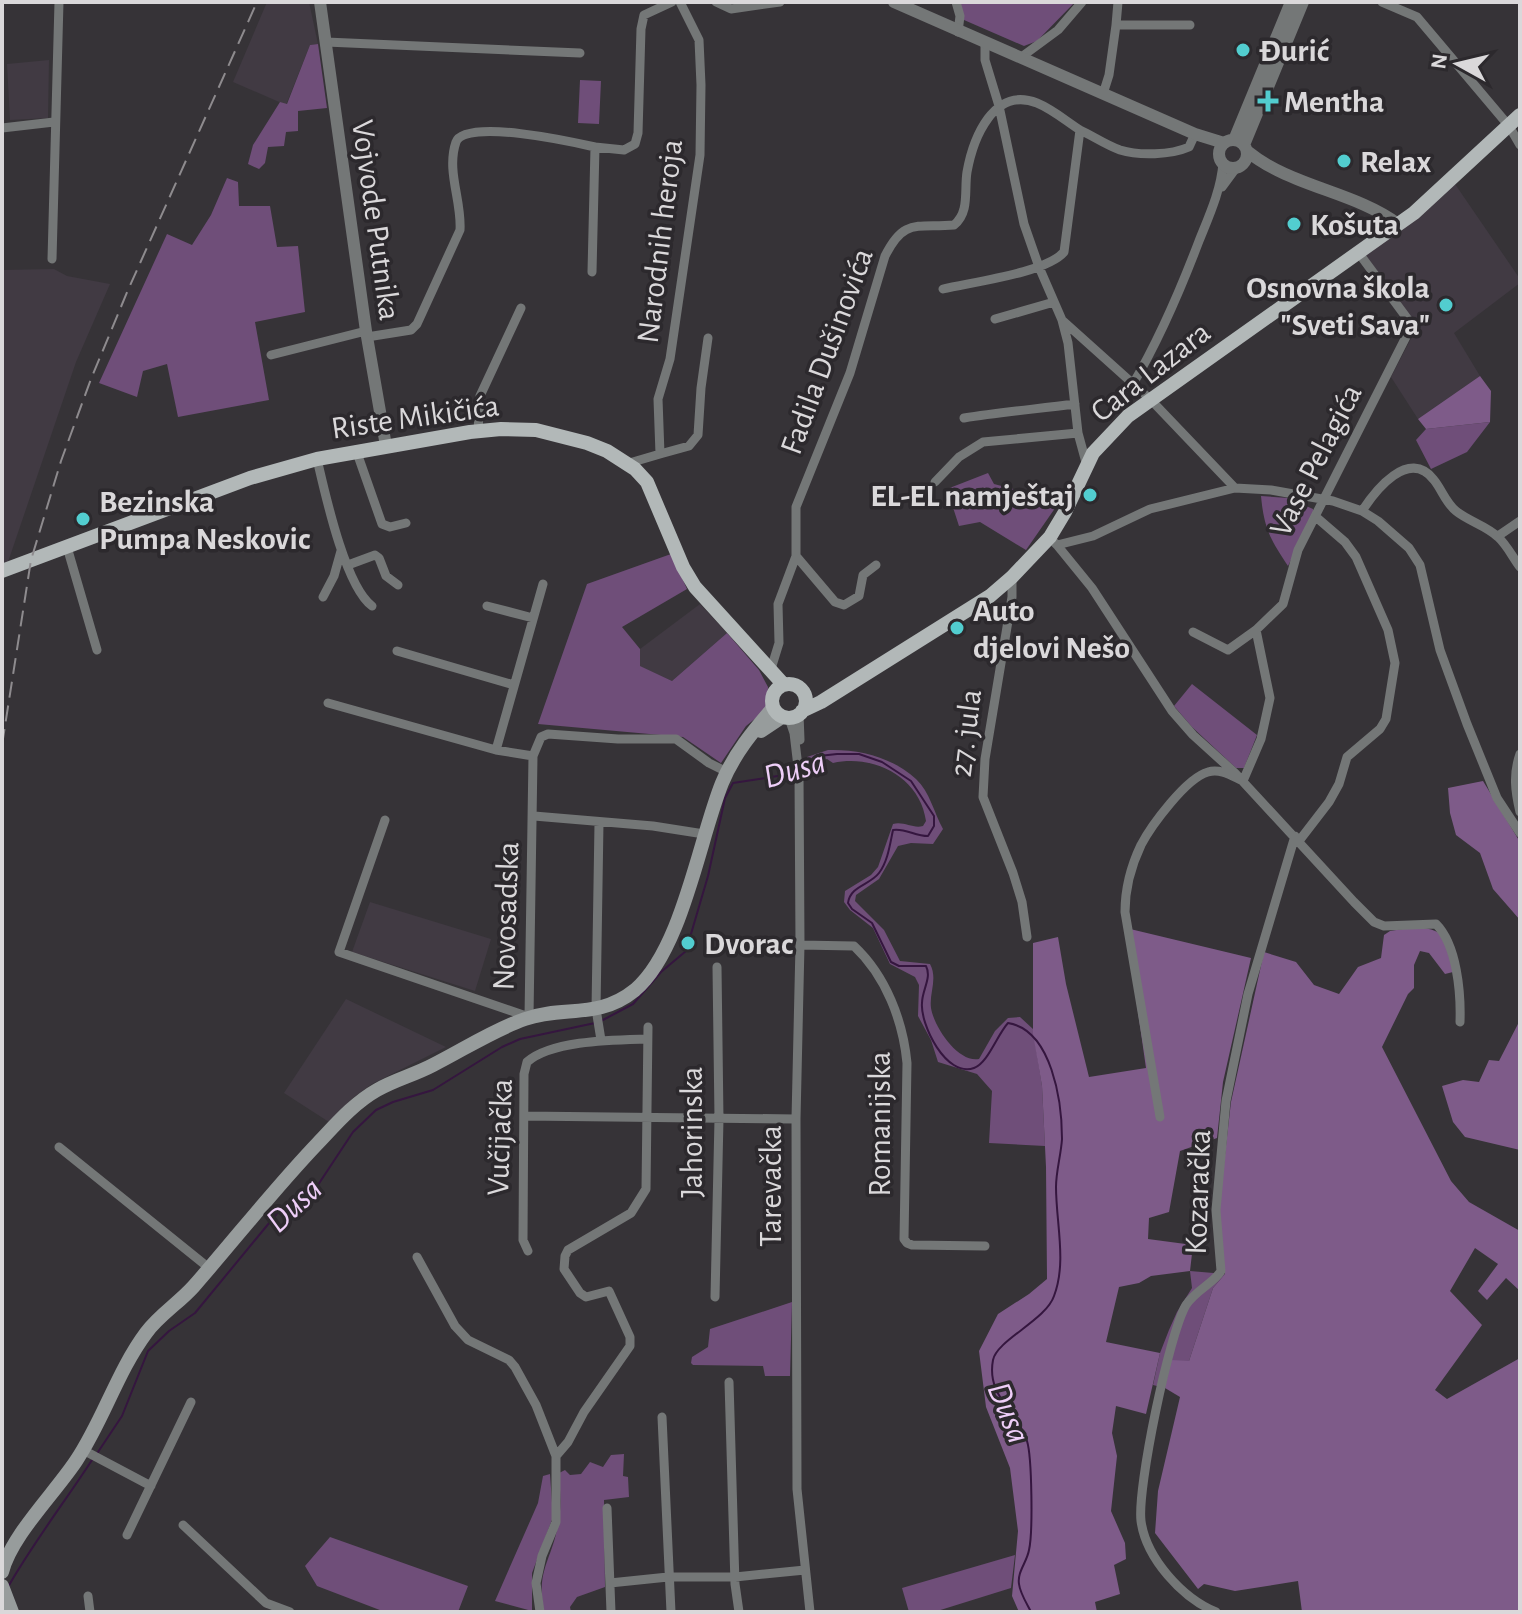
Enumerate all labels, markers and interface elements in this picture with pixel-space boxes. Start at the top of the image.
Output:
north arrow [1418,24,1498,104]
place label: Đurić [1259,35,1330,67]
marker: Đurić [1234,41,1252,59]
text: N [1427,52,1451,70]
place label: Mentha [1284,86,1384,118]
marker: Mentha [1259,92,1277,110]
street label: Vojvode Putnika [346,118,406,322]
street label: Narodnih heroja [632,137,688,345]
place label: Relax [1360,146,1432,178]
marker: Relax [1335,152,1353,170]
place label: Košuta [1310,209,1399,241]
marker: Košuta [1285,215,1303,233]
street label: Fadila Dušinovića [775,244,879,458]
place label: Osnovna škola "Sveti Sava" [1246,272,1430,341]
marker: Osnovna škola "Sveti Sava" [1437,296,1455,314]
street label: Cara Lazara [1085,316,1216,428]
street label: Vase Pelagića [1264,379,1368,542]
street label: Riste Mikičića [329,389,501,445]
place label: EL-EL namještaj [870,480,1074,512]
place label: Bezinska Pumpa Neskovic [99,486,310,555]
marker: EL-EL namještaj [1081,486,1099,504]
marker: Bezinska Pumpa Neskovic [74,510,92,528]
place label: Auto djelovi Nešo [973,595,1130,664]
marker: Auto djelovi Nešo [948,619,966,637]
street label: 27. jula [945,687,987,779]
water label: Dusa [760,745,829,795]
street label: Novosadska [487,841,525,991]
place label: Dvorac [704,928,793,960]
marker: Dvorac [679,934,697,952]
street label: Romanijska [864,1051,896,1197]
street label: Jahorinska [676,1066,708,1198]
street label: Vučijačka [482,1078,518,1196]
street label: Tarevačka [755,1125,787,1247]
street label: Kozaračka [1180,1129,1216,1255]
water label: Dusa [260,1172,329,1239]
water label: Dusa [981,1377,1036,1448]

